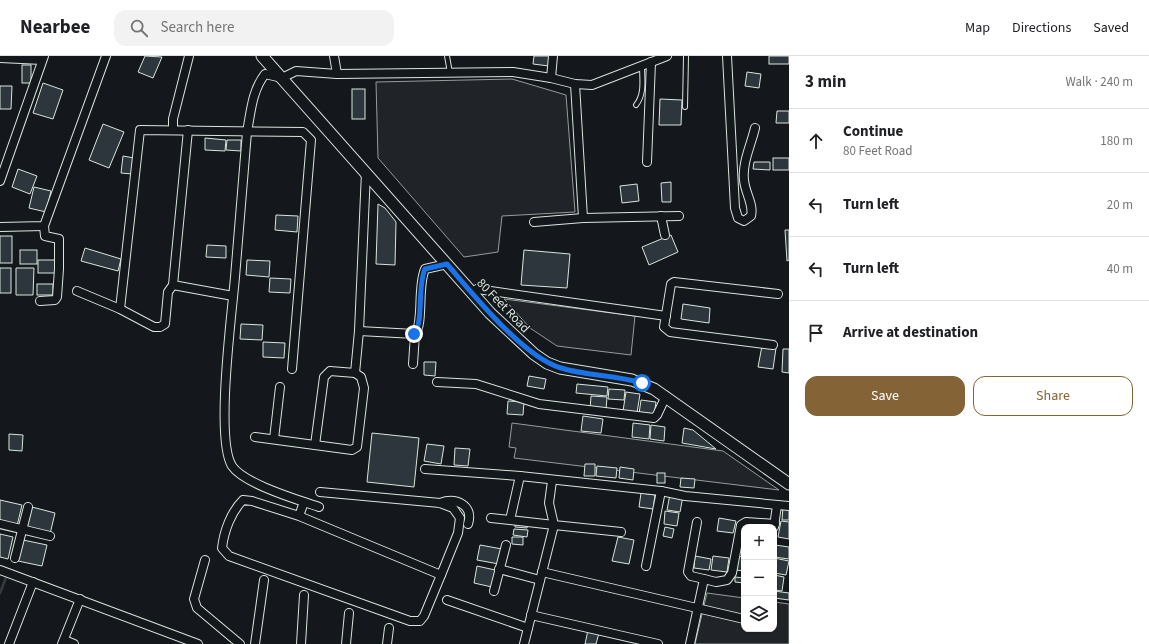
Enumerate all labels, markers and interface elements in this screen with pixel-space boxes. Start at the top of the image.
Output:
search box [114,10,394,46]
text: Nearbee [20,14,90,41]
icon: search [128,17,150,39]
text: Search here [160,17,234,38]
text: Map [965,18,990,38]
text: Directions [1012,18,1071,38]
text: Saved [1093,18,1129,38]
text: 3 min [805,70,846,94]
text: Walk · 240 m [1065,73,1133,91]
text: Continue [843,121,903,142]
icon: ahead [805,130,827,152]
text: 180 m [1100,132,1133,150]
text: 80 Feet Road [843,142,912,160]
icon: left [805,194,827,216]
text: Turn left [843,194,899,215]
text: 20 m [1107,196,1133,214]
icon: left [805,258,827,280]
text: Turn left [843,258,899,279]
text: 40 m [1107,260,1133,278]
street label: 80 Feet Road [473,274,534,337]
icon: arrive [805,322,827,344]
text: Arrive at destination [843,322,978,343]
route end [405,325,423,343]
route start [633,374,651,392]
button: Save [805,376,965,416]
button: Share [973,376,1133,416]
map controls [741,524,777,632]
button: + [741,524,777,560]
button: − [741,560,777,596]
button: layers [741,596,777,632]

